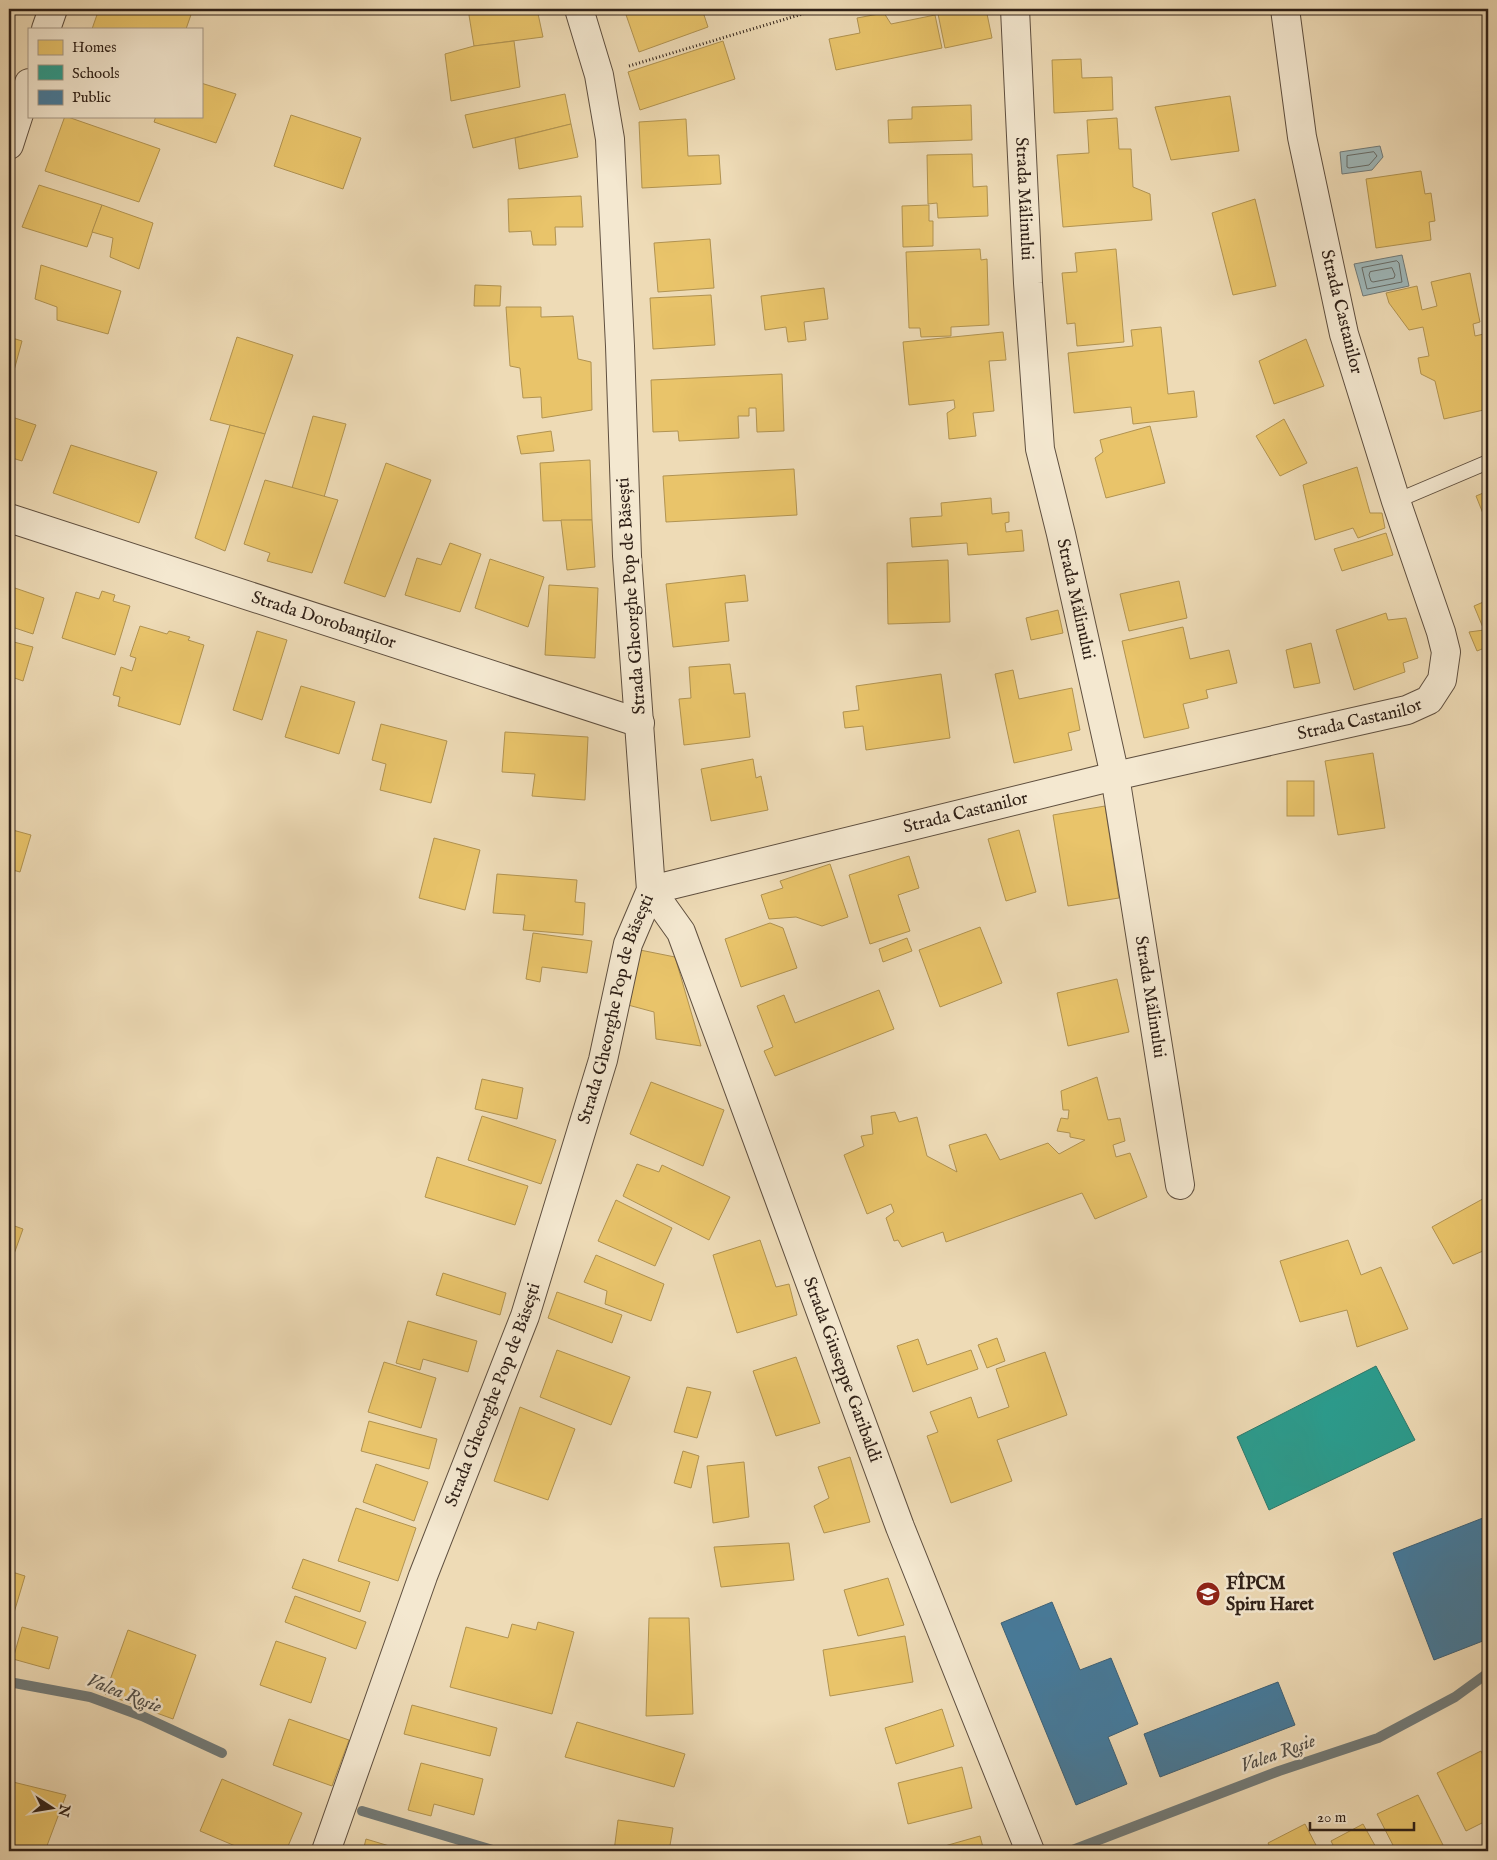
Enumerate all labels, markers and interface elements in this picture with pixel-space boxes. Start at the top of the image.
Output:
legend [28,28,202,118]
text: Homes [72,38,116,57]
text: Schools [72,64,120,83]
text: Public [72,88,111,107]
street label: Strada Mălinului [1010,137,1038,261]
street label: Strada Castanilor [1314,247,1368,377]
street label: Strada Gheorghe Pop de Băsești [612,476,652,715]
street label: Strada Mălinului [1051,536,1100,662]
street label: Strada Dorobanților [249,586,399,655]
street label: Strada Castanilor [1295,693,1426,746]
street label: Strada Castanilor [901,786,1031,839]
street label: Strada Gheorghe Pop de Băsești [573,891,659,1127]
street label: Strada Mălinului [1129,934,1171,1060]
street label: Strada Giuseppe Garibaldi [797,1274,887,1466]
street label: Strada Gheorghe Pop de Băsești [440,1280,546,1510]
place label: FÎPCM Spiru Haret [1226,1571,1315,1617]
school or university icon: FÎPCM Spiru Haret [1195,1581,1221,1607]
water label: Valea Roșie [83,1669,165,1719]
water label: Valea Roșie [1237,1729,1319,1779]
north arrow [28,1782,78,1832]
scale bar [1310,1800,1413,1832]
text: N [54,1802,74,1818]
text: 20 m [1317,1808,1347,1827]

